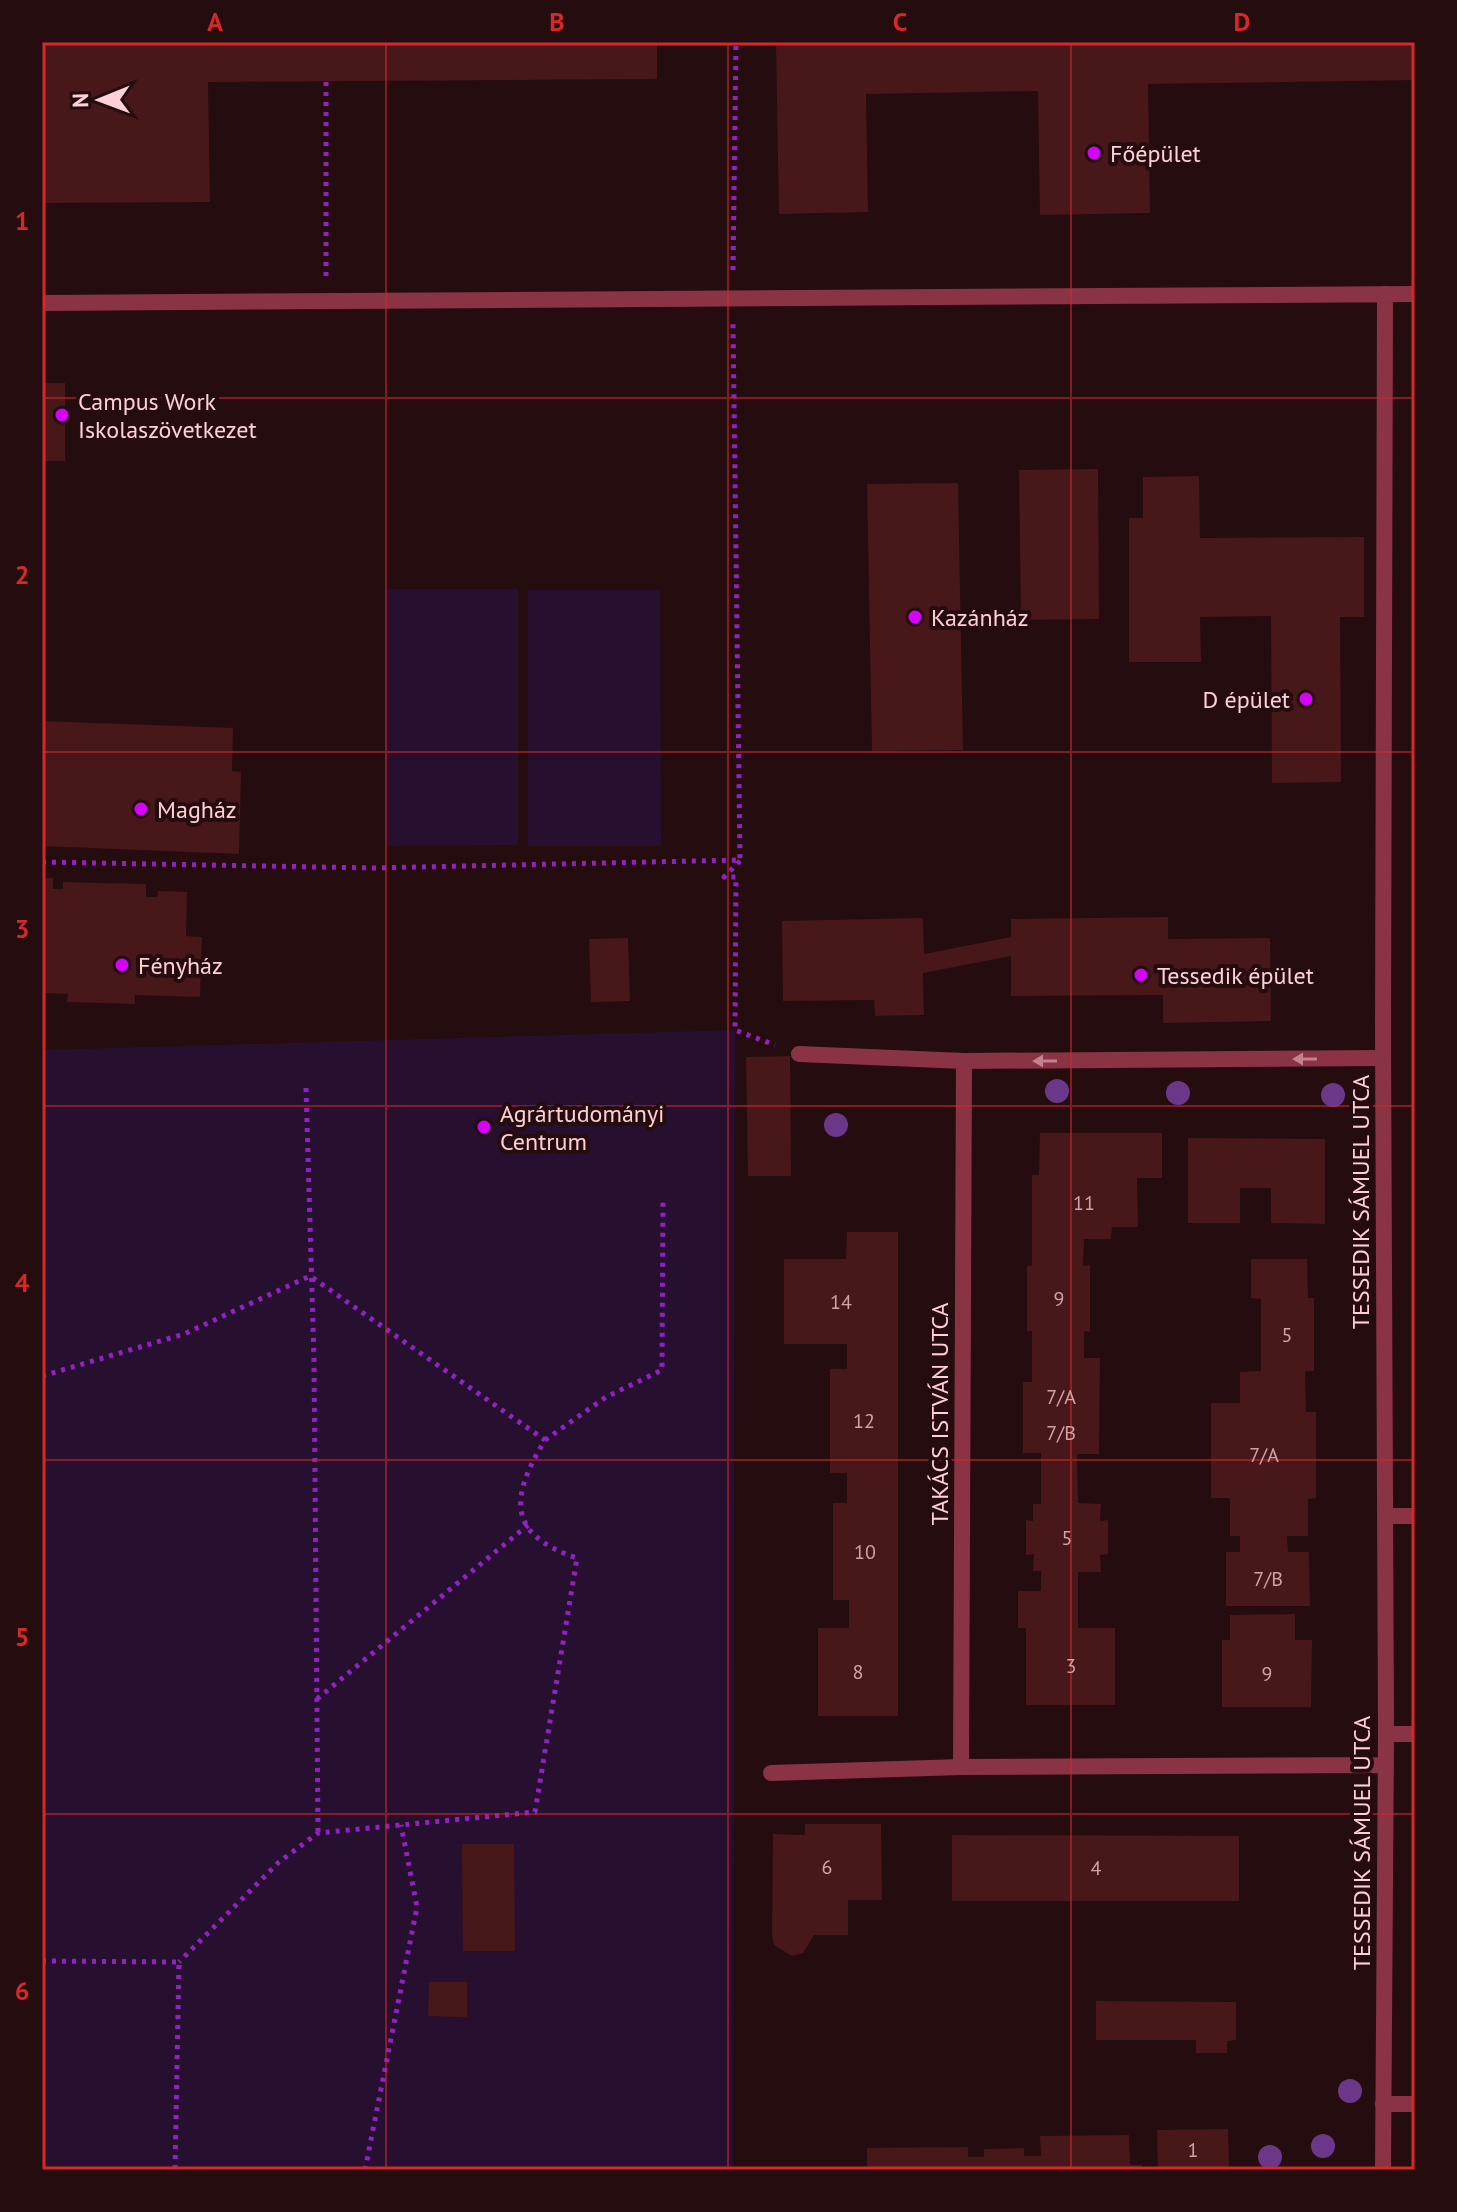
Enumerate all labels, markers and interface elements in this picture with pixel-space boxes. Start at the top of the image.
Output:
text: A [207,5,223,38]
text: B [549,5,565,38]
text: C [893,5,907,38]
text: D [1234,5,1250,38]
north arrow [60,60,140,140]
text: N [66,93,94,108]
place label: Főépület [1110,138,1201,169]
marker: Főépület [1085,144,1103,162]
text: 1 [15,204,29,237]
place label: Campus Work Iskolaszövetkezet [78,386,257,445]
marker: Campus Work Iskolaszövetkezet [53,406,71,424]
text: 2 [15,558,29,591]
place label: Kazánház [931,602,1028,633]
marker: Kazánház [906,608,924,626]
place label: D épület [1202,684,1290,715]
marker: D épület [1297,690,1315,708]
place label: Magház [157,794,237,825]
marker: Magház [132,800,150,818]
text: 3 [15,912,29,945]
place label: Fényház [138,950,223,981]
marker: Fényház [113,956,131,974]
place label: Tessedik épület [1157,960,1314,991]
marker: Tessedik épület [1132,966,1150,984]
one-way arrow [1292,1052,1317,1065]
one-way arrow [1032,1054,1057,1067]
street label: TESSEDIK SÁMUEL UTCA [1345,1075,1376,1329]
place label: Agrártudományi Centrum [500,1098,665,1157]
marker: Agrártudományi Centrum [475,1118,493,1136]
house number: 11 [1073,1190,1095,1216]
text: 4 [15,1266,30,1299]
house number: 9 [1054,1286,1064,1312]
house number: 14 [830,1289,852,1315]
street label: TAKÁCS ISTVÁN UTCA [924,1302,955,1526]
house number: 5 [1282,1322,1292,1348]
house number: 7/A [1046,1384,1076,1410]
house number: 12 [853,1408,875,1434]
house number: 7/B [1046,1420,1076,1446]
house number: 7/A [1249,1442,1279,1468]
house number: 5 [1062,1525,1072,1551]
house number: 10 [854,1539,876,1565]
house number: 7/B [1253,1566,1283,1592]
text: 5 [15,1620,29,1653]
house number: 3 [1066,1653,1076,1679]
house number: 8 [853,1659,863,1685]
house number: 9 [1262,1661,1272,1687]
street label: TESSEDIK SÁMUEL UTCA [1346,1716,1377,1970]
house number: 6 [822,1854,832,1880]
house number: 4 [1091,1855,1102,1881]
text: 6 [15,1974,29,2007]
house number: 1 [1188,2137,1198,2163]

